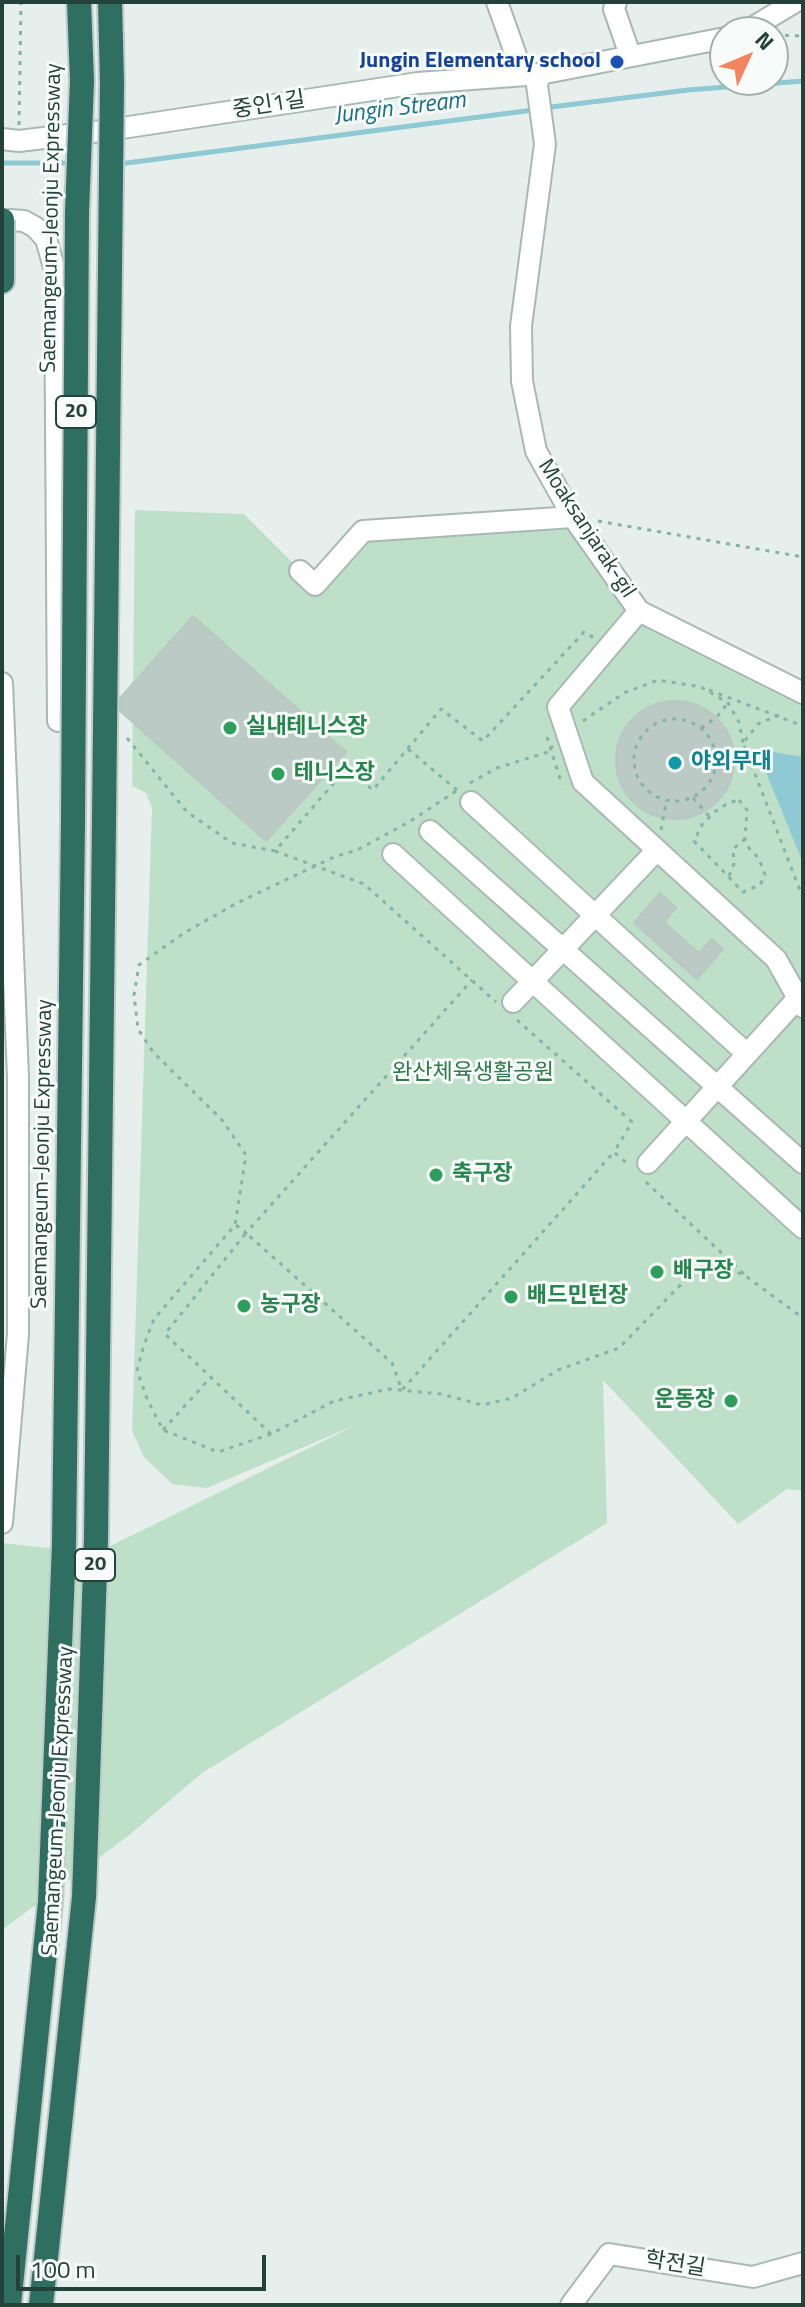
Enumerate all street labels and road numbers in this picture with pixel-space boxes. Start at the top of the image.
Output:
street label: Saemangeum-Jeonju Expressway [36,63,68,373]
street label: 중인1길 [231,87,307,125]
road number: 20 [56,396,96,428]
street label: Moaksanjarak-gil [531,455,641,603]
street label: Saemangeum-Jeonju Expressway [27,999,59,1309]
road number: 20 [75,1549,115,1581]
street label: Saemangeum-Jeonju Expressway [38,1646,80,1956]
street label: 학전길 [643,2247,707,2283]

